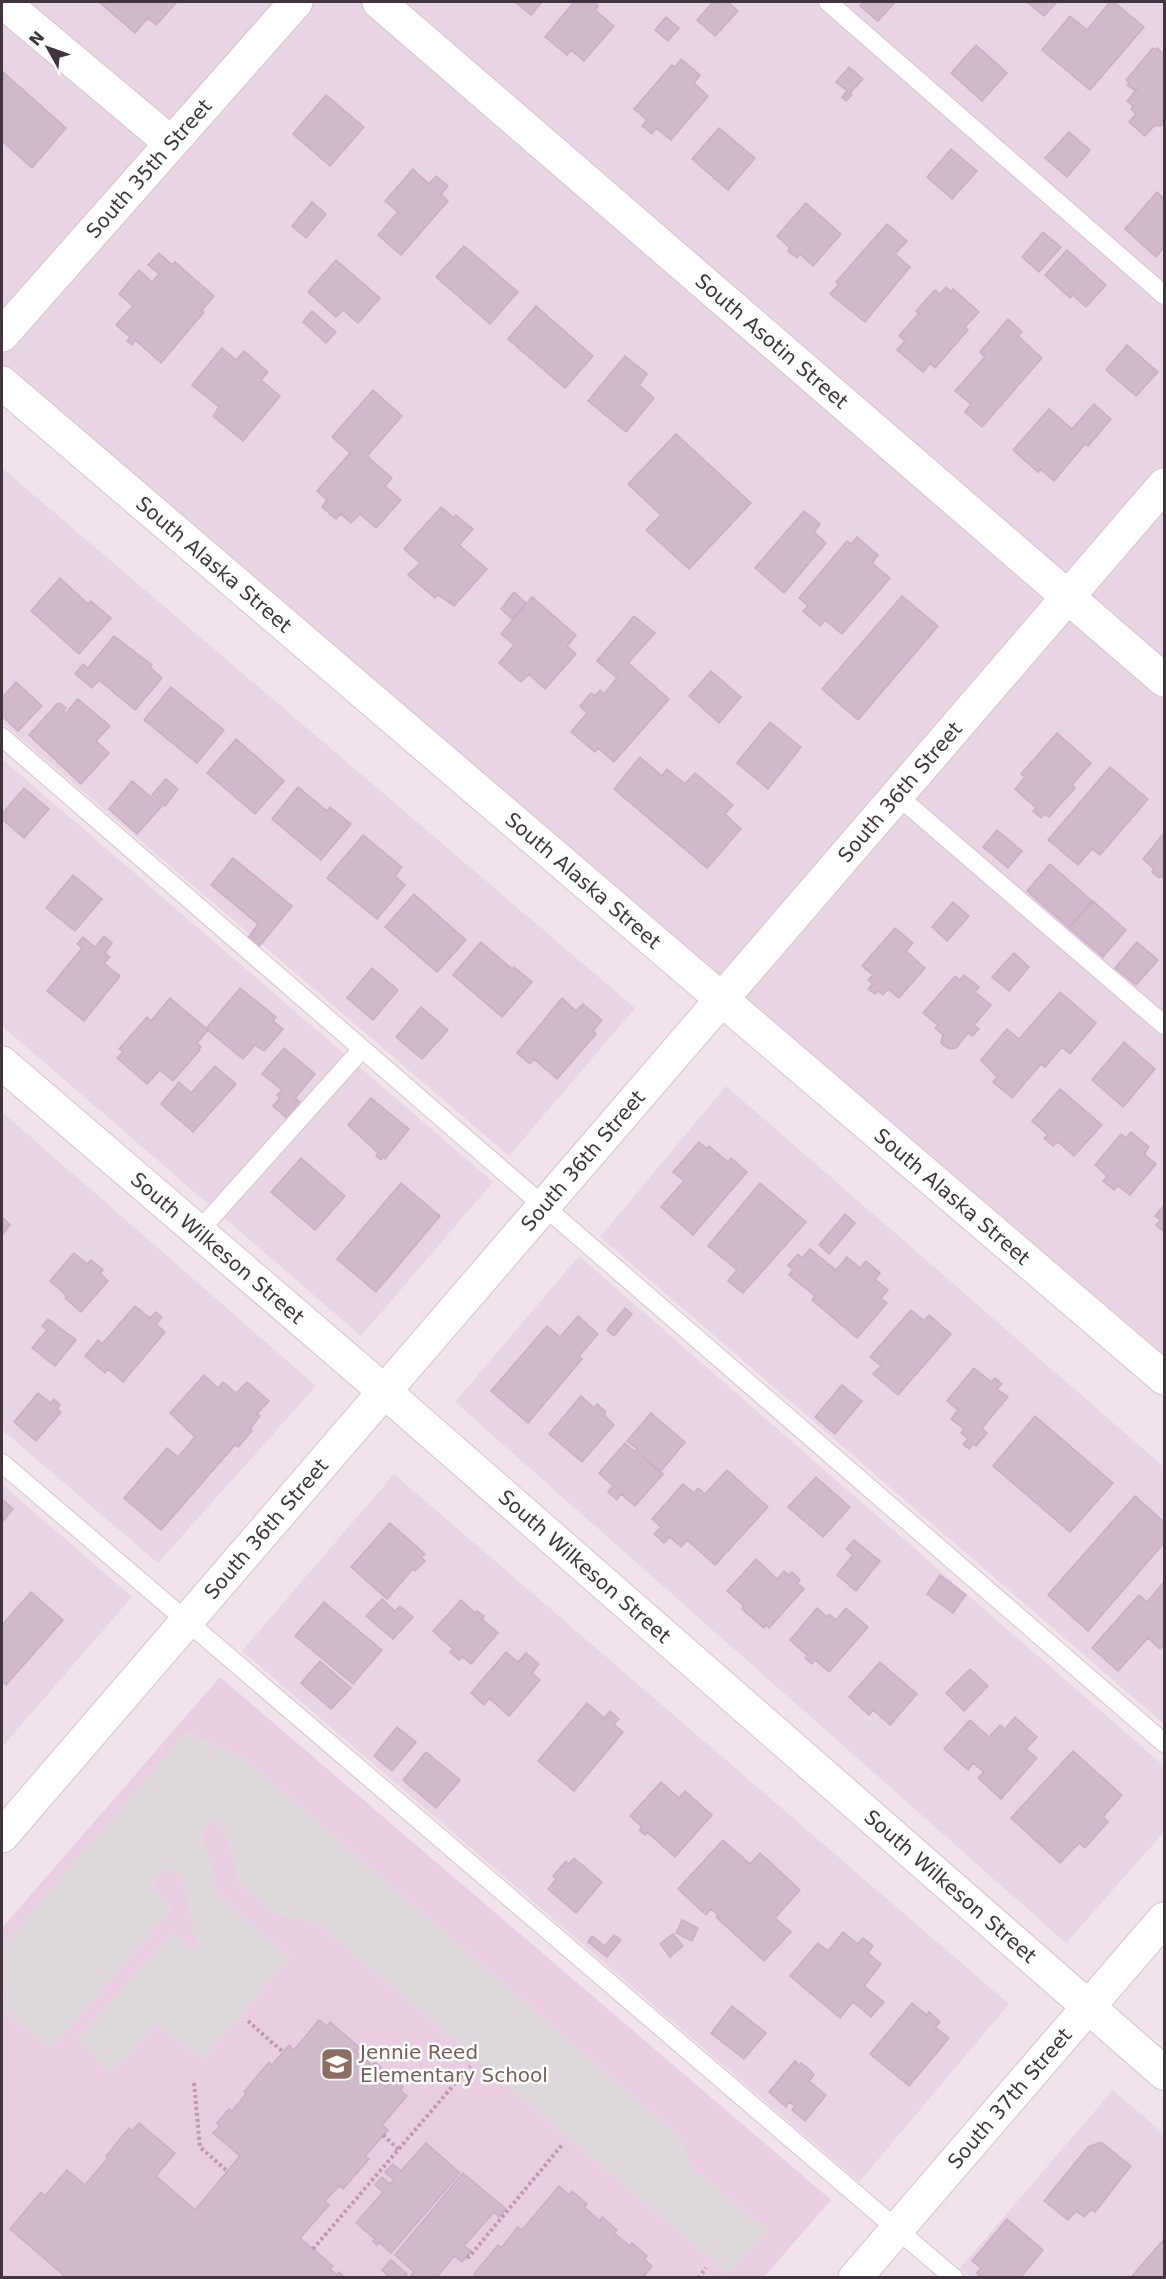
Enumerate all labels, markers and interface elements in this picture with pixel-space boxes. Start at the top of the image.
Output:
north arrow [18,18,78,78]
text: N [25,27,48,50]
street label: South 35th Street [81,94,217,243]
street label: South Asotin Street [690,269,853,414]
street label: South Alaska Street [131,491,297,638]
street label: South 36th Street [833,717,967,867]
street label: South Alaska Street [500,807,666,954]
street label: South 36th Street [516,1085,650,1236]
street label: South Alaska Street [870,1123,1035,1270]
street label: South Wilkeson Street [126,1167,309,1329]
street label: South 36th Street [199,1454,333,1604]
street label: South Wilkeson Street [494,1485,676,1648]
street label: South Wilkeson Street [860,1805,1042,1968]
street label: South 37th Street [943,2023,1077,2174]
place label: Jennie Reed Elementary School [358,2040,548,2087]
school or university icon: Jennie Reed Elementary School [319,2046,355,2082]

